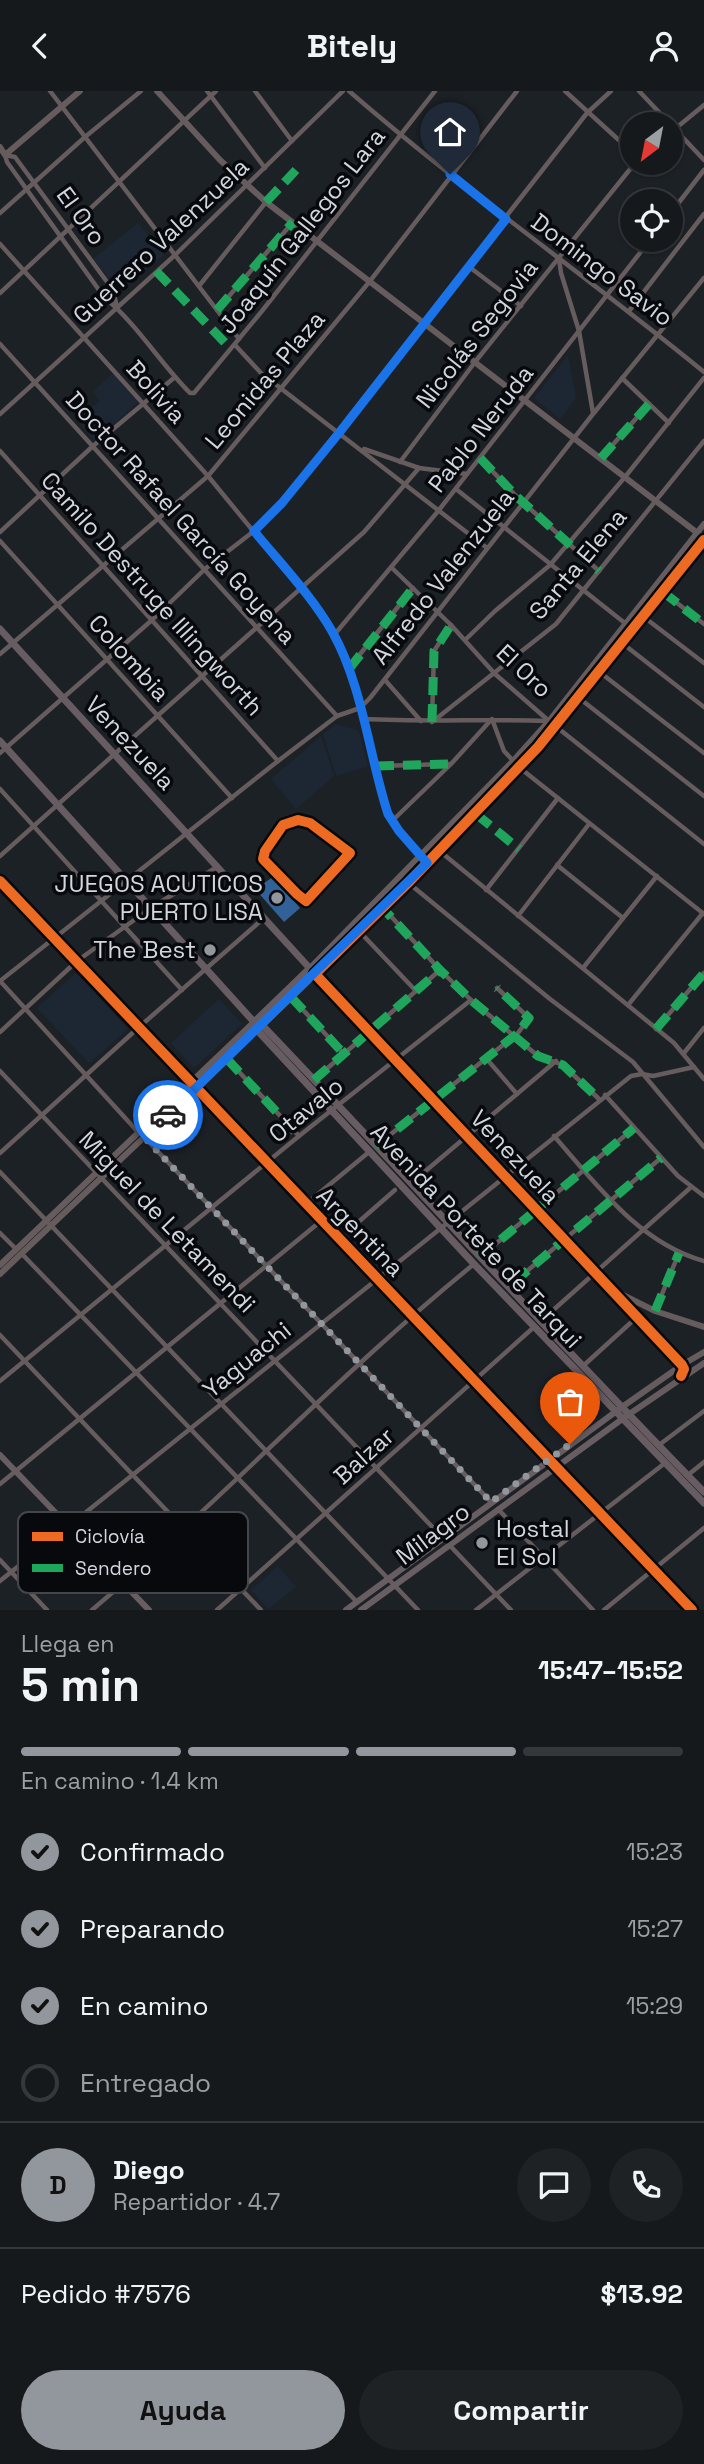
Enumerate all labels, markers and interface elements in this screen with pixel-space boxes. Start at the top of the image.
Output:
text: Bitely [307,26,397,66]
icon: back [21,27,59,65]
icon: person [645,27,683,65]
pin [420,102,480,174]
north arrow [620,112,682,175]
map controls [620,112,683,252]
icon: home [431,113,469,151]
street label: Joaquín Gallegos Lara [212,121,392,340]
street label: Guerrero Valenzuela [66,151,255,330]
street label: El Oro [50,180,113,251]
button: locate [620,189,683,252]
street label: Domingo Savio [525,206,679,333]
street label: Nicolás Segovia [409,253,545,414]
street label: Leonidas Plaza [198,304,332,455]
street label: Bolivia [120,353,193,430]
street label: Pablo Neruda [421,359,540,499]
street label: Doctor Rafael García Goyena [59,385,303,651]
street label: Camilo Destruge Illingworth [34,465,270,722]
street label: Alfredo Valenzuela [364,483,521,671]
street label: Santa Elena [522,501,633,626]
street label: Colombia [82,608,177,708]
street label: El Oro [490,637,559,704]
street label: Venezuela [79,689,182,796]
place label: JUEGOS ACUTICOS PUERTO LISA [54,868,263,927]
marker: JUEGOS ACUTICOS PUERTO LISA [269,890,285,906]
place label: The Best [93,934,196,965]
marker: The Best [202,942,218,958]
street label: Otavalo [262,1070,349,1149]
courier [133,1080,203,1150]
icon: car [149,1096,187,1134]
street label: Venezuela [464,1103,567,1210]
street label: Avenida Portete de Tarqui [364,1117,589,1355]
street label: Miguel de Letamendi [72,1124,262,1319]
street label: Argentina [310,1180,411,1283]
street label: Yaguachi [196,1315,297,1405]
pin [540,1372,600,1444]
icon: bag [551,1383,589,1421]
street label: Balzar [327,1420,400,1491]
street label: Milagro [389,1496,476,1572]
legend [18,1512,248,1593]
place label: Hostal El Sol [496,1513,570,1572]
text: Ciclovía [75,1524,145,1549]
marker: Hostal El Sol [474,1535,490,1551]
text: Sendero [75,1556,152,1581]
text: Llega en [21,1629,114,1659]
text: 15:47–15:52 [538,1653,683,1687]
text: 5 min [21,1656,140,1714]
text: En camino · 1.4 km [21,1766,219,1796]
icon: check [21,1833,59,1871]
text: Confirmado [80,1835,225,1869]
text: 15:23 [626,1837,683,1867]
icon: check [21,1910,59,1948]
text: Preparando [80,1912,225,1946]
text: 15:27 [627,1914,683,1944]
icon: check [21,1987,59,2025]
text: En camino [80,1989,209,2023]
text: 15:29 [626,1991,683,2021]
text: Entregado [80,2066,211,2100]
button: chat [517,2148,591,2222]
button: phone [609,2148,683,2222]
text: Diego [113,2153,185,2187]
text: D [49,2168,67,2202]
text: Repartidor · 4.7 [113,2187,280,2217]
text: Pedido #7576 [21,2277,191,2311]
text: $13.92 [600,2277,683,2311]
button: Ayuda [21,2370,345,2450]
button: Compartir [359,2370,683,2450]

